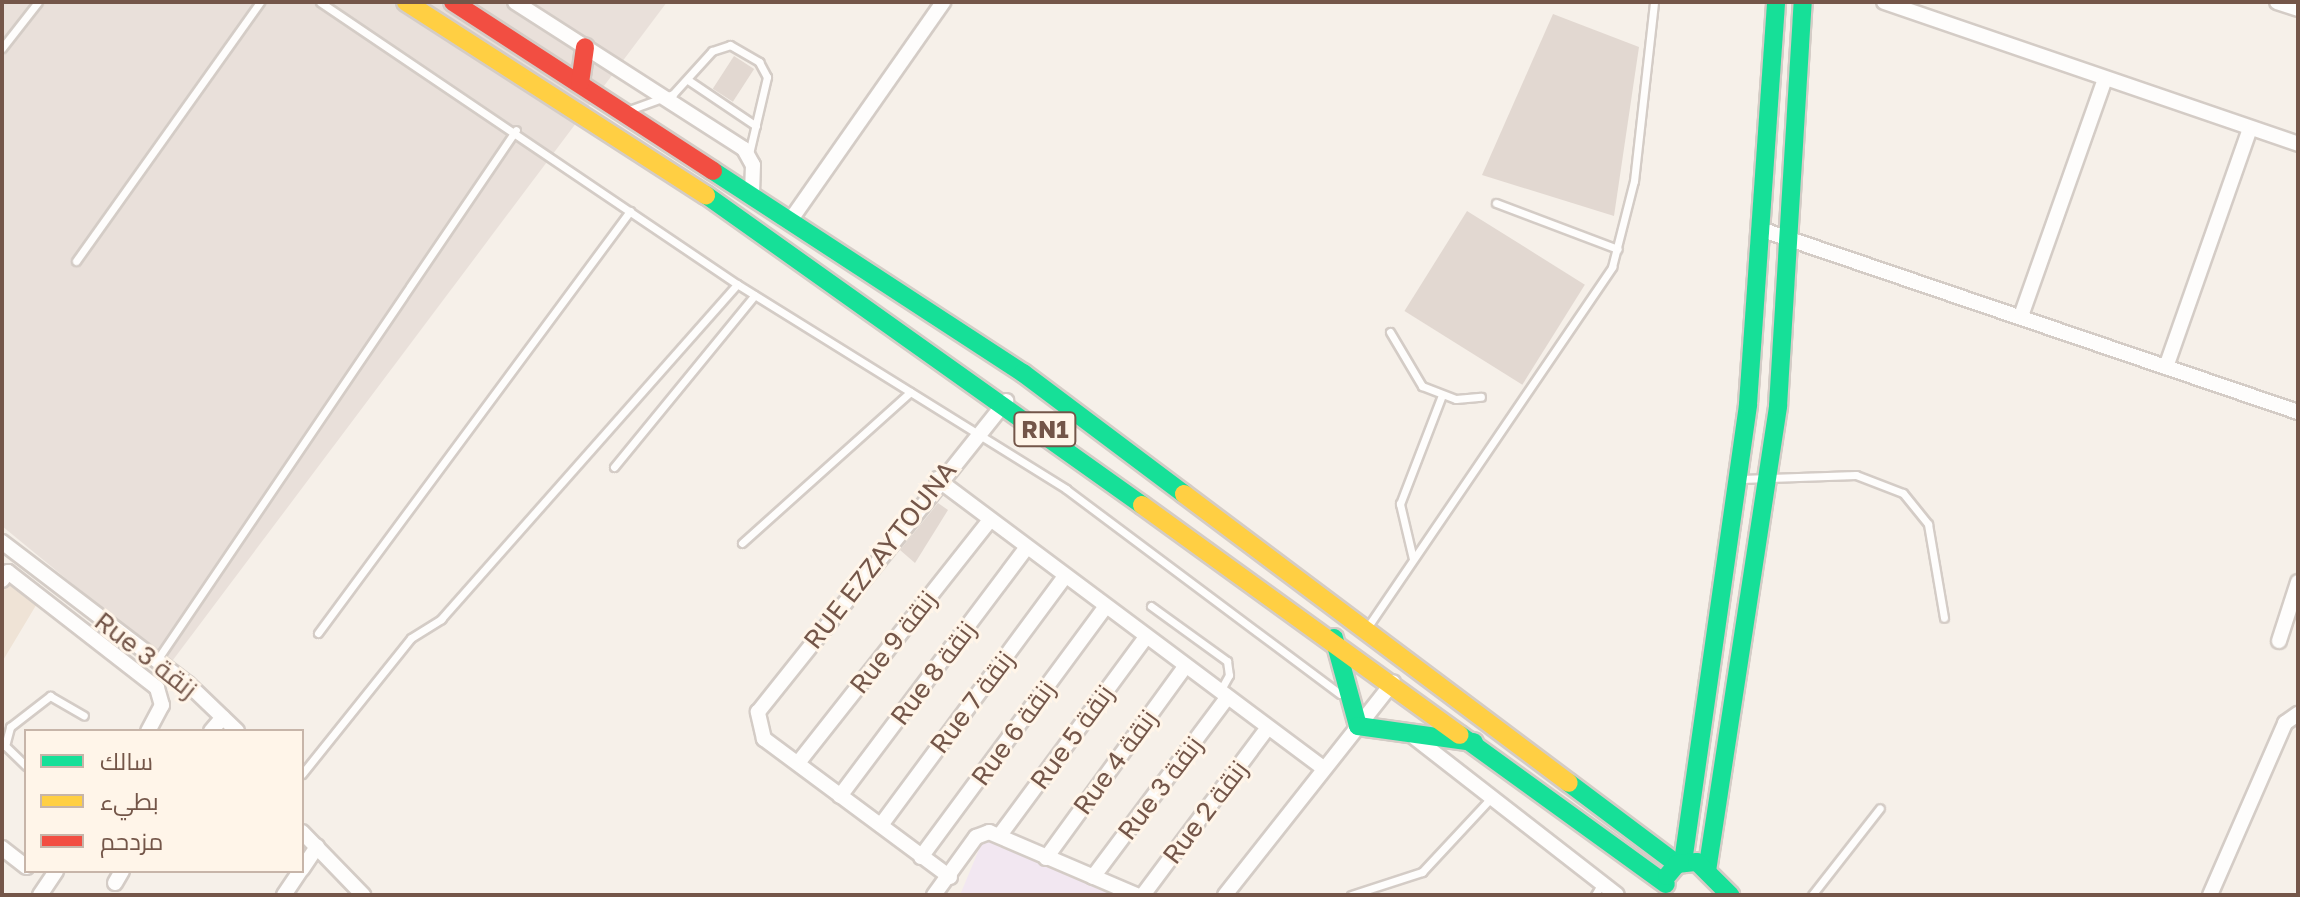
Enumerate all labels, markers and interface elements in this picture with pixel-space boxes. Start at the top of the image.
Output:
road number: RN1 [1013,409,1077,449]
street label: RUE EZZAYTOUNA [797,455,963,655]
street label: Rue 9 زنقة [843,584,943,700]
street label: Rue 3 زنقة [88,605,204,705]
street label: Rue 8 زنقة [884,615,982,731]
street label: Rue 7 زنقة [923,645,1021,759]
street label: Rue 6 زنقة [964,674,1062,792]
street label: Rue 5 زنقة [1024,679,1120,795]
street label: Rue 4 زنقة [1066,703,1164,821]
legend [24,729,304,873]
street label: Rue 3 زنقة [1111,730,1209,846]
text: سالك [100,746,153,775]
street label: Rue 2 زنقة [1156,754,1254,870]
text: بطيء [100,786,159,815]
text: مزدحم [100,826,163,855]

